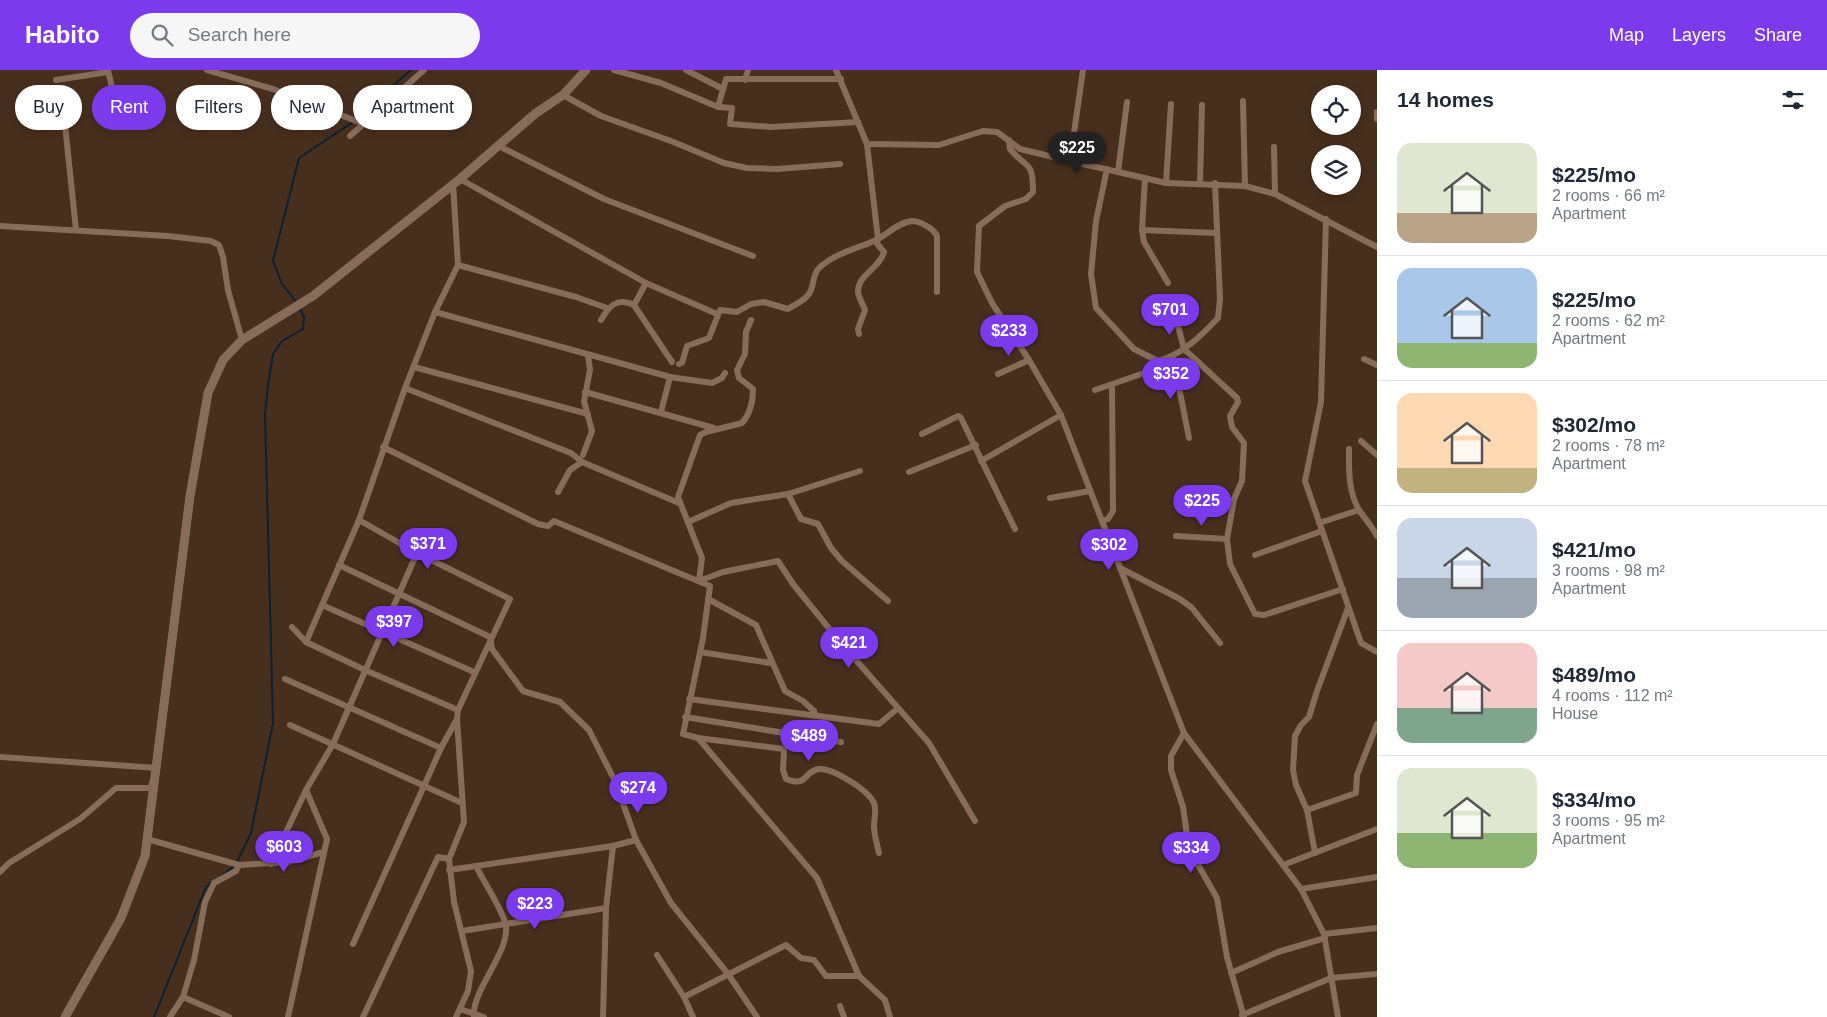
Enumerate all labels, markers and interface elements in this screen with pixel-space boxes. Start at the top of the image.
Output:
search box [130,13,480,58]
text: Habito [25,21,100,48]
icon: search [148,21,176,49]
text: Search here [188,24,291,45]
text: Map [1609,25,1644,45]
text: Layers [1672,25,1726,45]
text: Share [1754,25,1802,45]
chip: Buy [15,85,82,130]
chip: Rent [92,85,166,130]
chip: Filters [176,85,261,130]
chip: New [271,85,343,130]
chip: Apartment [353,85,472,130]
map controls [1311,85,1361,195]
button: locate [1311,85,1361,135]
icon: filters [1779,86,1807,114]
text: 14 homes [1397,88,1494,111]
pin: $225 [1047,132,1107,174]
text: $225 [1059,139,1095,156]
button: layers [1311,145,1361,195]
icon: home [1437,163,1497,223]
text: $225/mo [1552,163,1636,186]
text: 2 rooms · 66 m² [1552,187,1665,204]
text: Apartment [1552,205,1626,222]
icon: home [1437,288,1497,348]
text: $225/mo [1552,288,1636,311]
pin: $701 [1140,294,1200,336]
text: $701 [1152,301,1188,318]
text: 2 rooms · 62 m² [1552,312,1665,329]
pin: $233 [979,314,1039,357]
text: $233 [991,322,1027,339]
text: Apartment [1552,330,1626,347]
pin: $352 [1141,358,1201,400]
text: $352 [1153,365,1189,382]
icon: home [1437,413,1497,473]
text: $302/mo [1552,413,1636,436]
text: 2 rooms · 78 m² [1552,437,1665,454]
text: Apartment [1552,455,1626,472]
pin: $225 [1172,484,1232,527]
text: $225 [1184,492,1220,509]
pin: $371 [398,528,458,570]
pin: $302 [1079,528,1139,571]
text: $371 [410,535,446,552]
text: $302 [1091,536,1127,553]
icon: home [1437,538,1497,598]
text: $421/mo [1552,538,1636,561]
text: 3 rooms · 98 m² [1552,562,1665,579]
text: Apartment [1552,580,1626,597]
pin: $397 [364,606,424,648]
text: $397 [376,613,412,630]
pin: $421 [819,626,879,669]
text: $421 [831,634,867,651]
icon: home [1437,663,1497,723]
text: $489/mo [1552,663,1636,686]
text: 4 rooms · 112 m² [1552,687,1673,704]
text: House [1552,705,1598,722]
pin: $489 [779,720,839,762]
text: $489 [791,727,827,744]
pin: $274 [608,772,668,814]
text: $274 [620,779,656,796]
icon: home [1437,788,1497,848]
text: $334/mo [1552,788,1636,811]
text: 3 rooms · 95 m² [1552,812,1665,829]
pin: $603 [254,830,314,873]
text: Apartment [1552,830,1626,847]
pin: $334 [1161,832,1221,874]
text: $603 [266,838,302,855]
text: $334 [1173,839,1209,856]
pin: $223 [505,888,565,930]
text: $223 [517,895,553,912]

